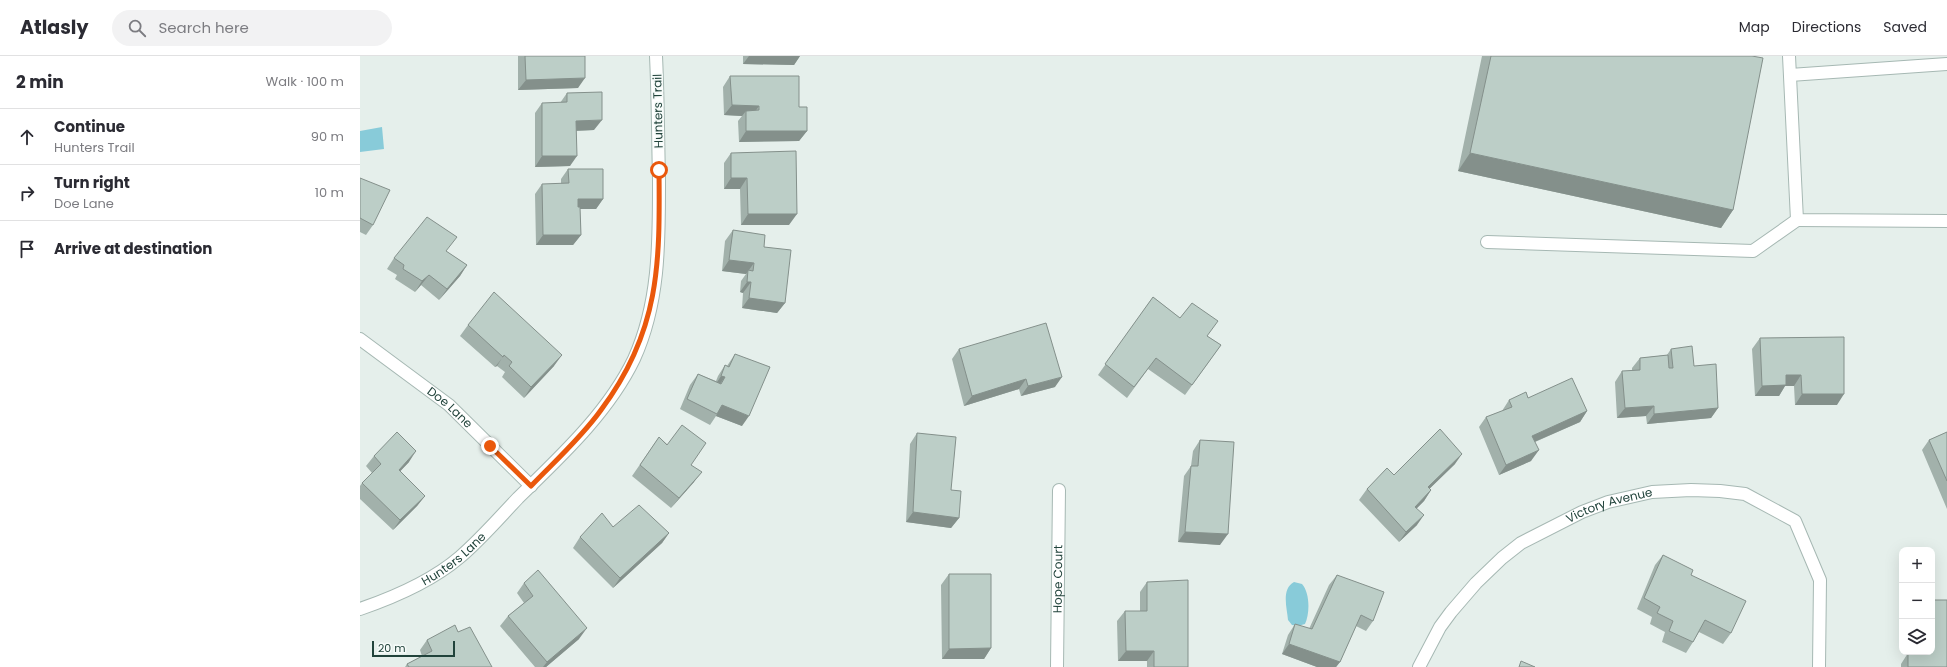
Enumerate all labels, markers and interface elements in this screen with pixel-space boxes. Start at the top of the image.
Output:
search box [112,10,392,46]
text: Atlasly [20,14,88,41]
icon: search [126,17,148,39]
text: Search here [158,17,249,38]
text: Map [1739,17,1770,37]
text: Directions [1792,17,1861,37]
text: Saved [1883,17,1927,37]
text: 2 min [16,70,64,94]
text: Walk · 100 m [266,72,344,91]
street label: Hunters Trail [648,74,667,148]
text: Continue [54,116,125,137]
icon: ahead [16,126,38,148]
text: 90 m [311,127,344,146]
text: Hunters Trail [54,138,135,157]
route start [650,161,668,179]
text: Turn right [54,172,130,193]
icon: right [16,182,38,204]
text: 10 m [315,183,344,202]
text: Doe Lane [54,194,114,213]
icon: arrive [16,238,38,260]
text: Arrive at destination [54,238,212,259]
street label: Doe Lane [424,383,477,432]
route end [481,437,499,455]
street label: Victory Avenue [1563,483,1654,527]
street label: Hunters Lane [418,528,489,589]
street label: Hope Court [1049,545,1066,613]
map controls [1899,547,1935,655]
button: + [1899,547,1935,583]
button: − [1899,583,1935,619]
button: layers [1899,619,1935,655]
scale bar [372,639,455,658]
text: 20 m [378,640,406,656]

